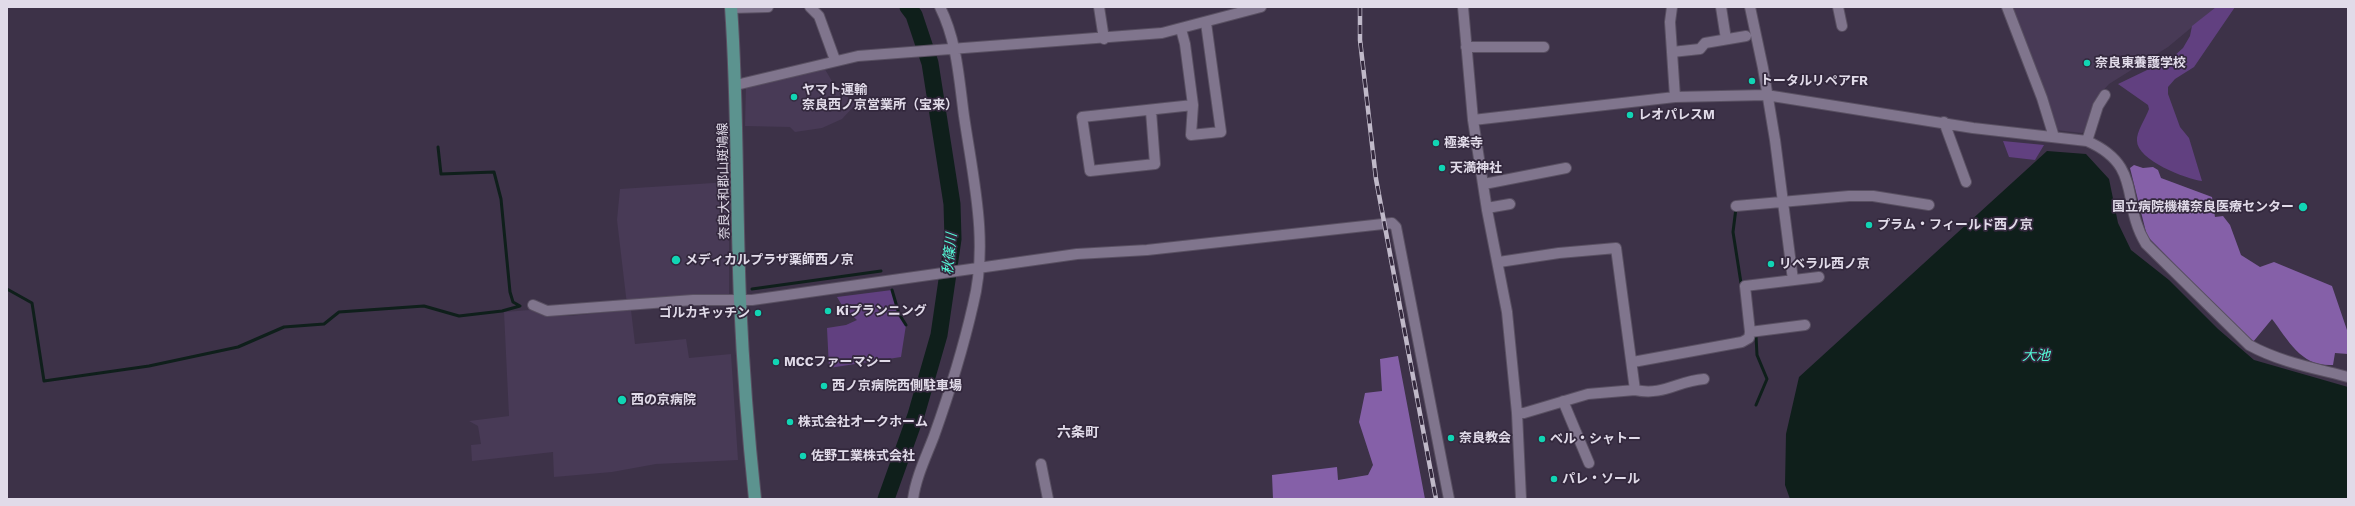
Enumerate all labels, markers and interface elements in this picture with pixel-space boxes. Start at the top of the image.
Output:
place label: 奈良東養護学校 [2095,55,2186,71]
marker: 奈良東養護学校 [2082,58,2092,68]
place label: トータルリペアFR [1760,73,1868,89]
marker: トータルリペアFR [1747,76,1757,86]
place label: ヤマト運輸 奈良西ノ京営業所（宝来） [802,82,958,113]
marker: ヤマト運輸 奈良西ノ京営業所（宝来） [789,92,799,102]
place label: レオパレスM [1638,107,1715,123]
marker: レオパレスM [1625,110,1635,120]
street label: 奈良大和郡山斑鳩線 [715,122,733,240]
place label: 極楽寺 [1444,135,1483,151]
marker: 極楽寺 [1431,138,1441,148]
place label: 天満神社 [1450,160,1502,176]
marker: 天満神社 [1437,163,1447,173]
place label: 国立病院機構奈良医療センター [2112,199,2294,215]
marker: 国立病院機構奈良医療センター [2297,201,2309,213]
place label: プラム・フィールド西ノ京 [1877,217,2033,233]
marker: プラム・フィールド西ノ京 [1864,220,1874,230]
water label: 秋篠川 [939,232,961,276]
place label: メディカルプラザ薬師西ノ京 [685,252,854,268]
marker: メディカルプラザ薬師西ノ京 [670,254,682,266]
place label: リベラル西ノ京 [1779,256,1870,272]
marker: リベラル西ノ京 [1766,259,1776,269]
place label: Kiプランニング [836,303,927,319]
place label: ゴルカキッチン [659,305,750,321]
marker: Kiプランニング [823,306,833,316]
marker: ゴルカキッチン [753,308,763,318]
water label: 大池 [2022,348,2050,364]
place label: MCCファーマシー [784,354,892,370]
marker: MCCファーマシー [771,357,781,367]
place label: 西ノ京病院西側駐車場 [832,378,962,394]
marker: 西ノ京病院西側駐車場 [819,381,829,391]
place label: 西の京病院 [631,392,696,408]
marker: 西の京病院 [616,394,628,406]
place label: 株式会社オークホーム [798,414,928,430]
marker: 株式会社オークホーム [785,417,795,427]
district label: 六条町 [1057,425,1099,441]
place label: 奈良教会 [1459,430,1511,446]
place label: ベル・シャトー [1550,431,1641,447]
marker: 奈良教会 [1446,433,1456,443]
marker: ベル・シャトー [1537,434,1547,444]
place label: 佐野工業株式会社 [811,448,915,464]
marker: 佐野工業株式会社 [798,451,808,461]
place label: パレ・ソール [1562,471,1640,487]
marker: パレ・ソール [1549,474,1559,484]

